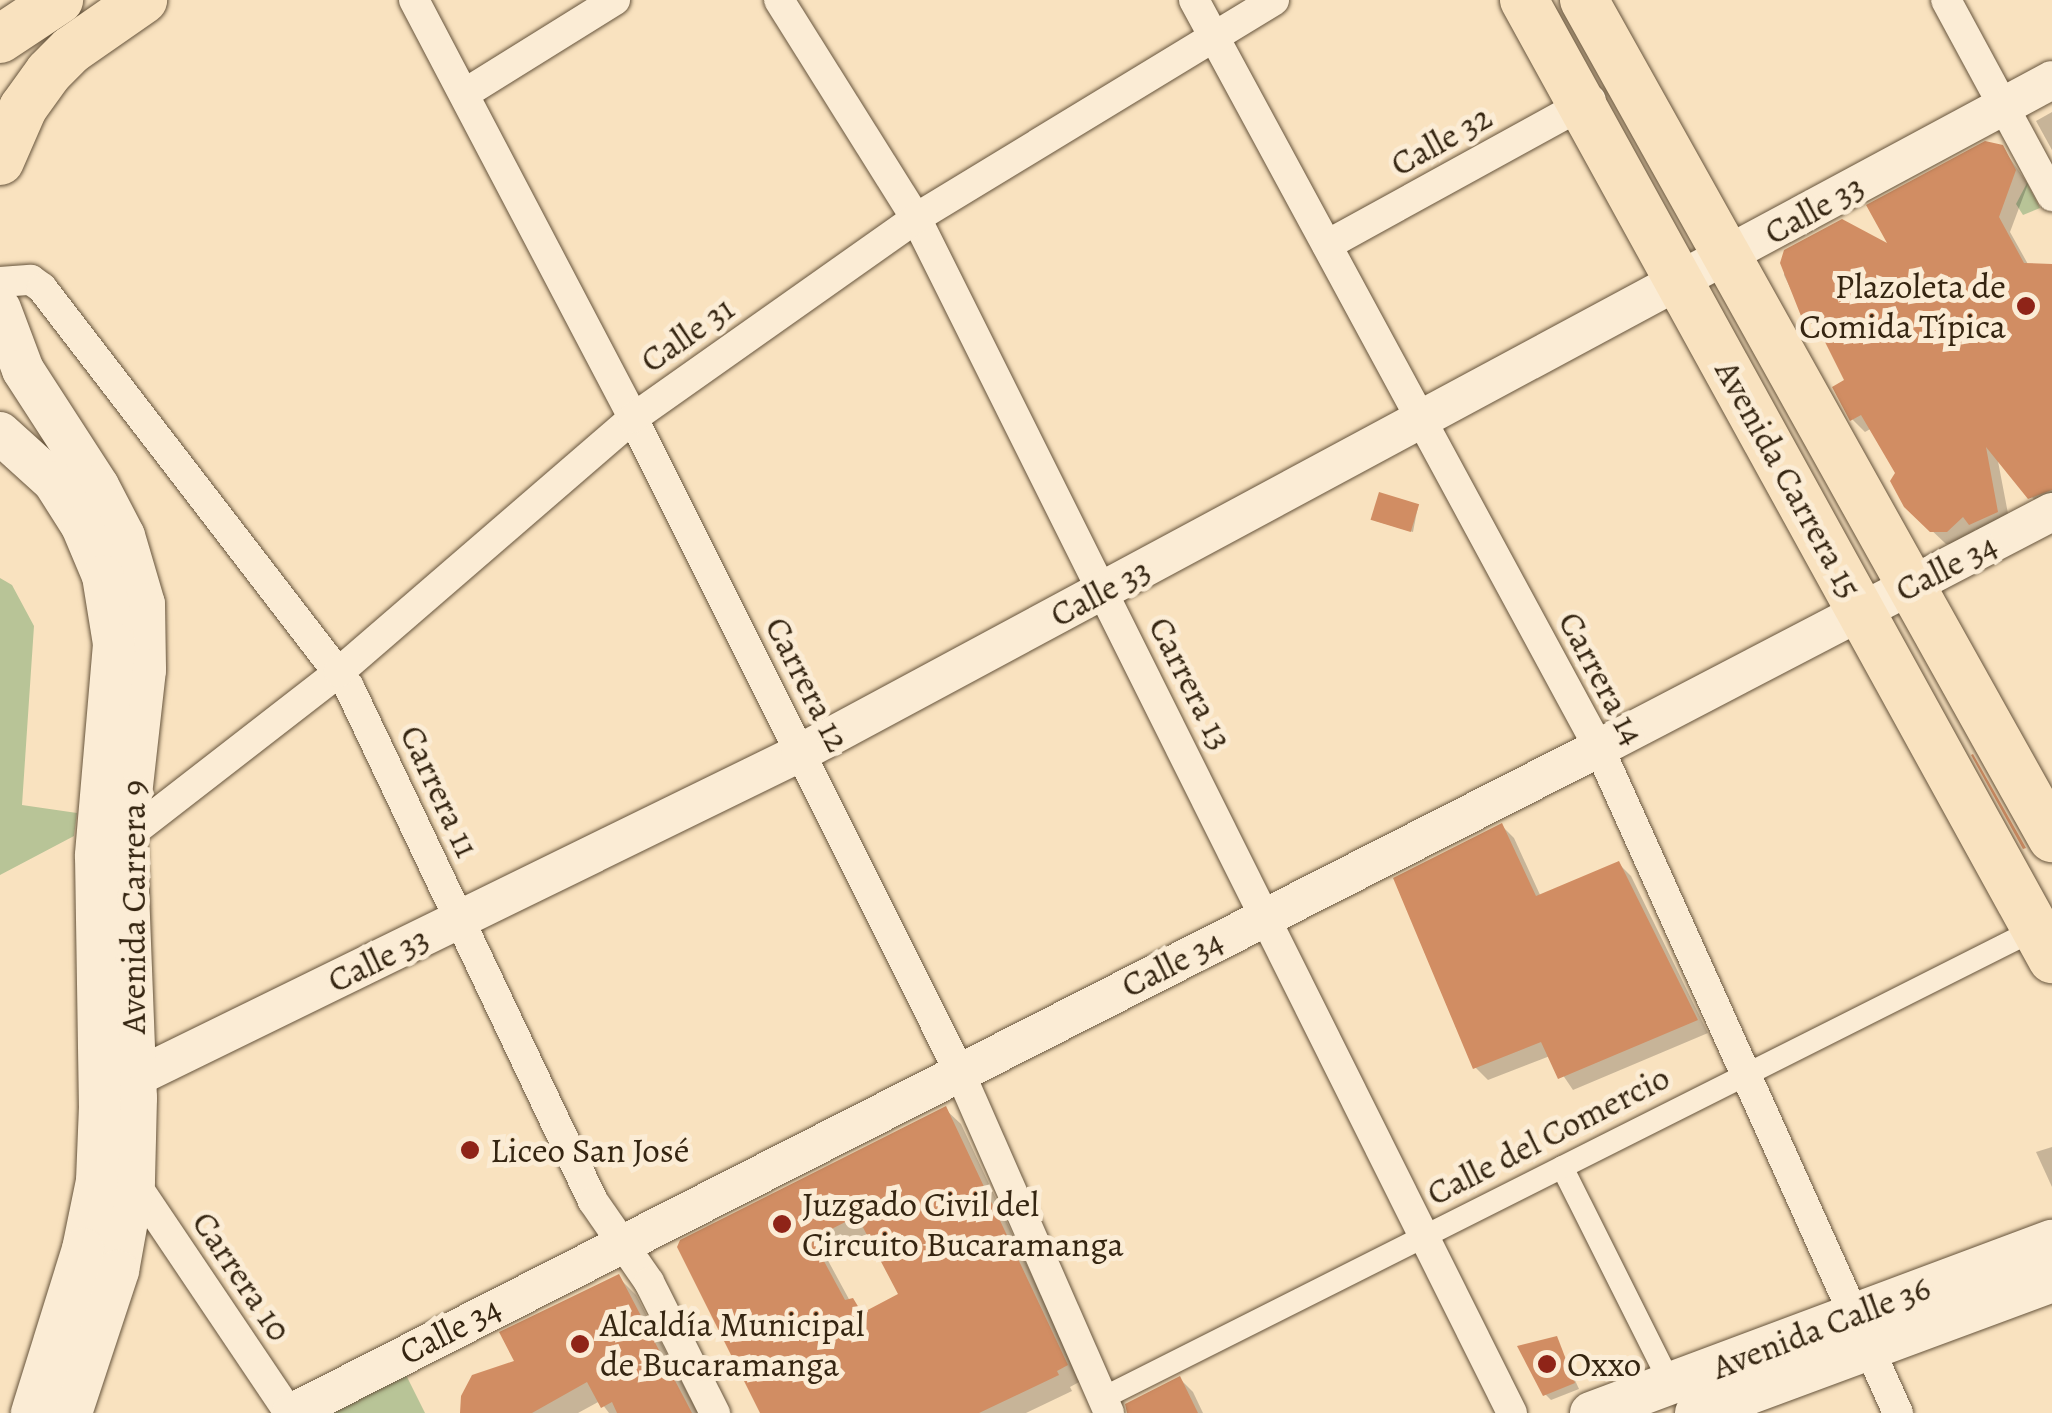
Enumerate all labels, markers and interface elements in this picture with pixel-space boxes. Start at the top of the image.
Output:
street label: Calle 32 [1383,95,1499,185]
street label: Calle 33 [1757,165,1871,253]
place label: Plazoleta de Comida Típica [1799,265,2006,347]
street label: Calle 31 [632,287,742,381]
marker: Plazoleta de Comida Típica [2015,295,2037,317]
street label: Avenida Carrera 15 [1706,353,1872,605]
street label: Calle 34 [1888,524,2004,610]
street label: Calle 33 [1043,548,1157,636]
street label: Carrera 14 [1550,604,1654,752]
street label: Carrera 12 [756,610,860,758]
street label: Carrera 13 [1140,610,1242,756]
street label: Carrera 11 [391,718,489,864]
street label: Avenida Carrera 9 [112,780,154,1034]
street label: Calle 33 [321,917,435,1001]
street label: Calle 34 [1114,920,1230,1006]
street label: Calle del Comercio [1420,1056,1676,1214]
place label: Liceo San José [490,1129,689,1171]
marker: Liceo San José [459,1139,481,1161]
place label: Juzgado Civil del Circuito Bucaramanga [802,1183,1124,1265]
street label: Carrera 10 [183,1203,301,1349]
marker: Juzgado Civil del Circuito Bucaramanga [771,1213,793,1235]
street label: Avenida Calle 36 [1706,1266,1936,1388]
street label: Calle 34 [392,1287,508,1373]
place label: Alcaldía Municipal de Bucaramanga [600,1303,864,1385]
marker: Alcaldía Municipal de Bucaramanga [569,1333,591,1355]
place label: Oxxo [1567,1343,1641,1385]
marker: Oxxo [1536,1353,1558,1375]

